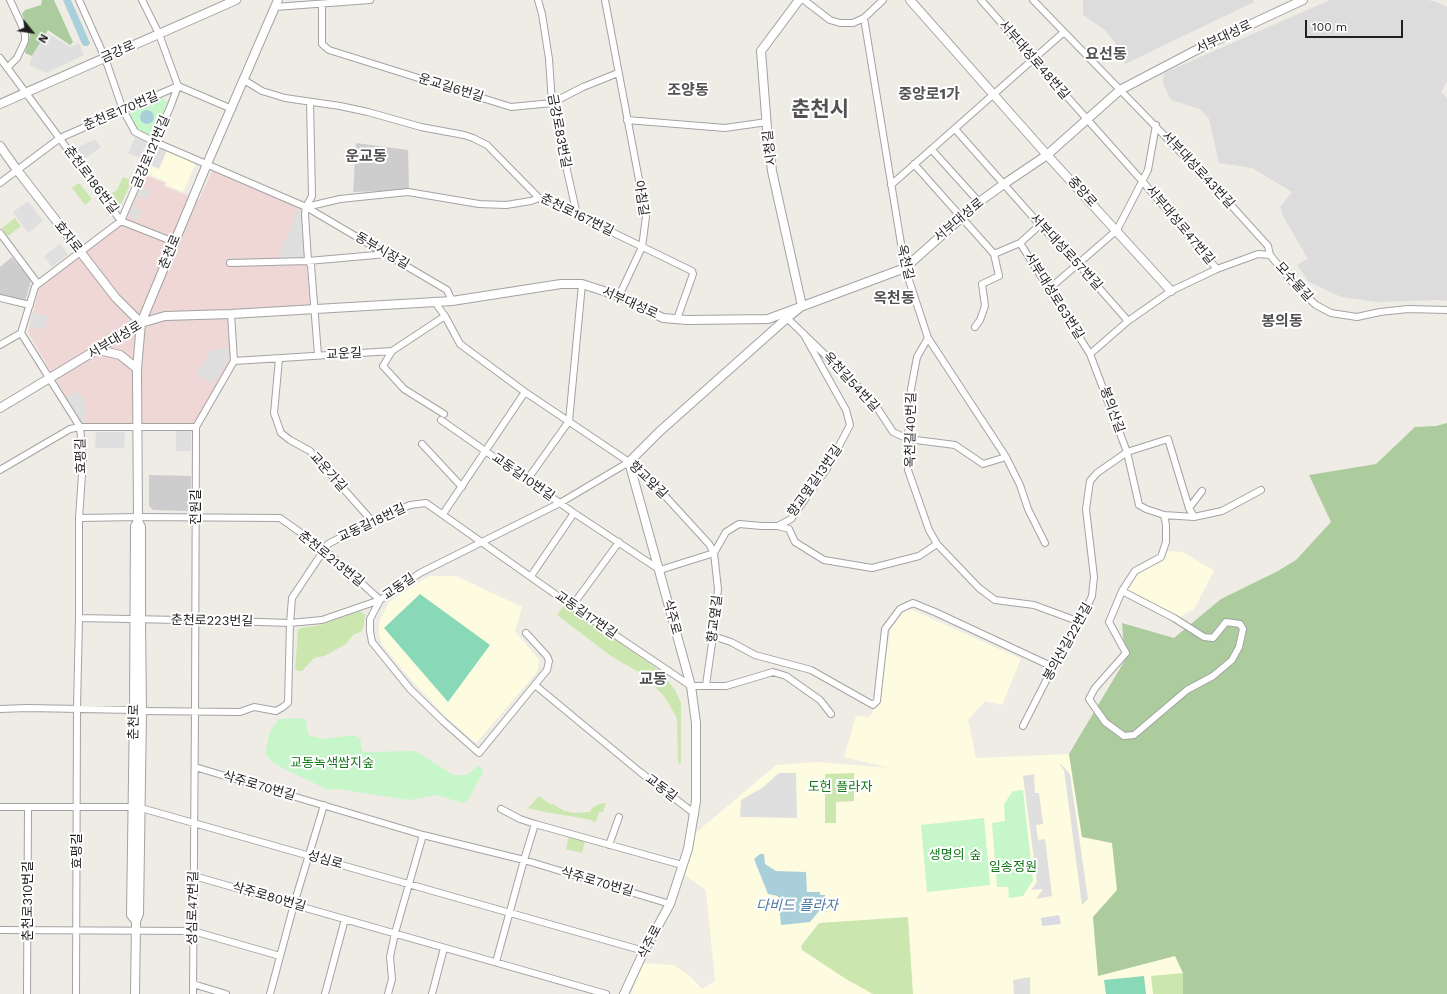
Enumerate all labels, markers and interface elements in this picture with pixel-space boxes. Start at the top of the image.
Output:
north arrow [12,12,52,52]
scale bar [1307,12,1405,38]
street label: 서부대성로48번길 [995,17,1073,103]
street label: 서부대성로 [1194,17,1254,57]
text: 100 m [1312,20,1347,34]
text: N [35,31,50,45]
street label: 금강로 [98,38,138,66]
district label: 요선동 [1085,46,1127,64]
street label: 운교길6번길 [416,71,486,105]
district label: 조양동 [667,82,709,100]
district label: 중앙로1가 [898,86,960,104]
street label: 춘천로170번길 [81,88,161,134]
street label: 금강로83번길 [544,93,574,169]
district label: 춘천시 [791,97,849,123]
street label: 금강로121번길 [129,113,173,191]
street label: 서부대성로43번길 [1158,128,1238,212]
street label: 시청길 [760,129,780,167]
street label: 춘천로186번길 [60,143,122,217]
district label: 운교동 [345,148,387,166]
street label: 중앙로 [1064,173,1100,211]
street label: 아침길 [630,179,652,217]
street label: 서부대성로47번길 [1142,182,1218,268]
street label: 춘천로167번길 [538,190,616,240]
street label: 서부대성로 [931,195,987,245]
street label: 서부대성로57번길 [1027,211,1105,293]
street label: 효자로 [51,218,85,256]
street label: 동부시장길 [352,229,412,273]
street label: 춘천로 [156,232,184,272]
street label: 옥천길 [893,243,917,281]
street label: 서부대성로63번길 [1021,250,1087,342]
street label: 모수물길 [1272,259,1316,305]
street label: 서부대성로 [600,284,660,322]
district label: 옥천동 [873,290,915,308]
district label: 봉의동 [1261,313,1303,331]
street label: 서부대성로 [85,318,145,362]
street label: 교운길 [326,345,362,363]
street label: 옥천길54번길 [820,349,882,415]
street label: 봉의산길 [1096,385,1128,435]
street label: 옥천길40번길 [903,392,919,468]
street label: 효평길 [73,438,89,474]
street label: 향교옆길13번길 [784,442,846,520]
street label: 교운가길 [306,449,350,495]
street label: 교동길10번길 [489,450,557,504]
street label: 향교앞길 [625,458,671,502]
street label: 전원길 [188,489,204,525]
street label: 교동길18번길 [336,501,408,545]
street label: 춘천로213번길 [295,528,367,590]
street label: 교동길 [380,571,418,603]
street label: 교동길17번길 [552,588,620,642]
street label: 향교옆길 [704,594,726,644]
street label: 삭주로 [660,598,684,636]
street label: 봉의산길22번길 [1040,600,1096,684]
street label: 춘천로223번길 [171,612,253,630]
district label: 교동 [639,671,667,689]
street label: 춘천로 [126,704,142,740]
park label: 교동녹색쌈지숲 [290,755,374,771]
street label: 삭주로70번길 [221,768,297,804]
street label: 교동길 [642,771,680,805]
park label: 도헌 플라자 [808,779,872,795]
street label: 효평길 [69,833,85,869]
park label: 생명의 숲 [929,847,981,863]
street label: 성심로 [306,848,344,872]
park label: 일송정원 [989,859,1037,875]
street label: 춘천로310번길 [20,861,36,941]
street label: 삭주로70번길 [559,864,635,900]
street label: 성심로47번길 [185,871,201,945]
street label: 삭주로80번길 [230,879,308,915]
water label: 다비드 플라자 [756,898,838,914]
street label: 삭주로 [635,922,665,962]

